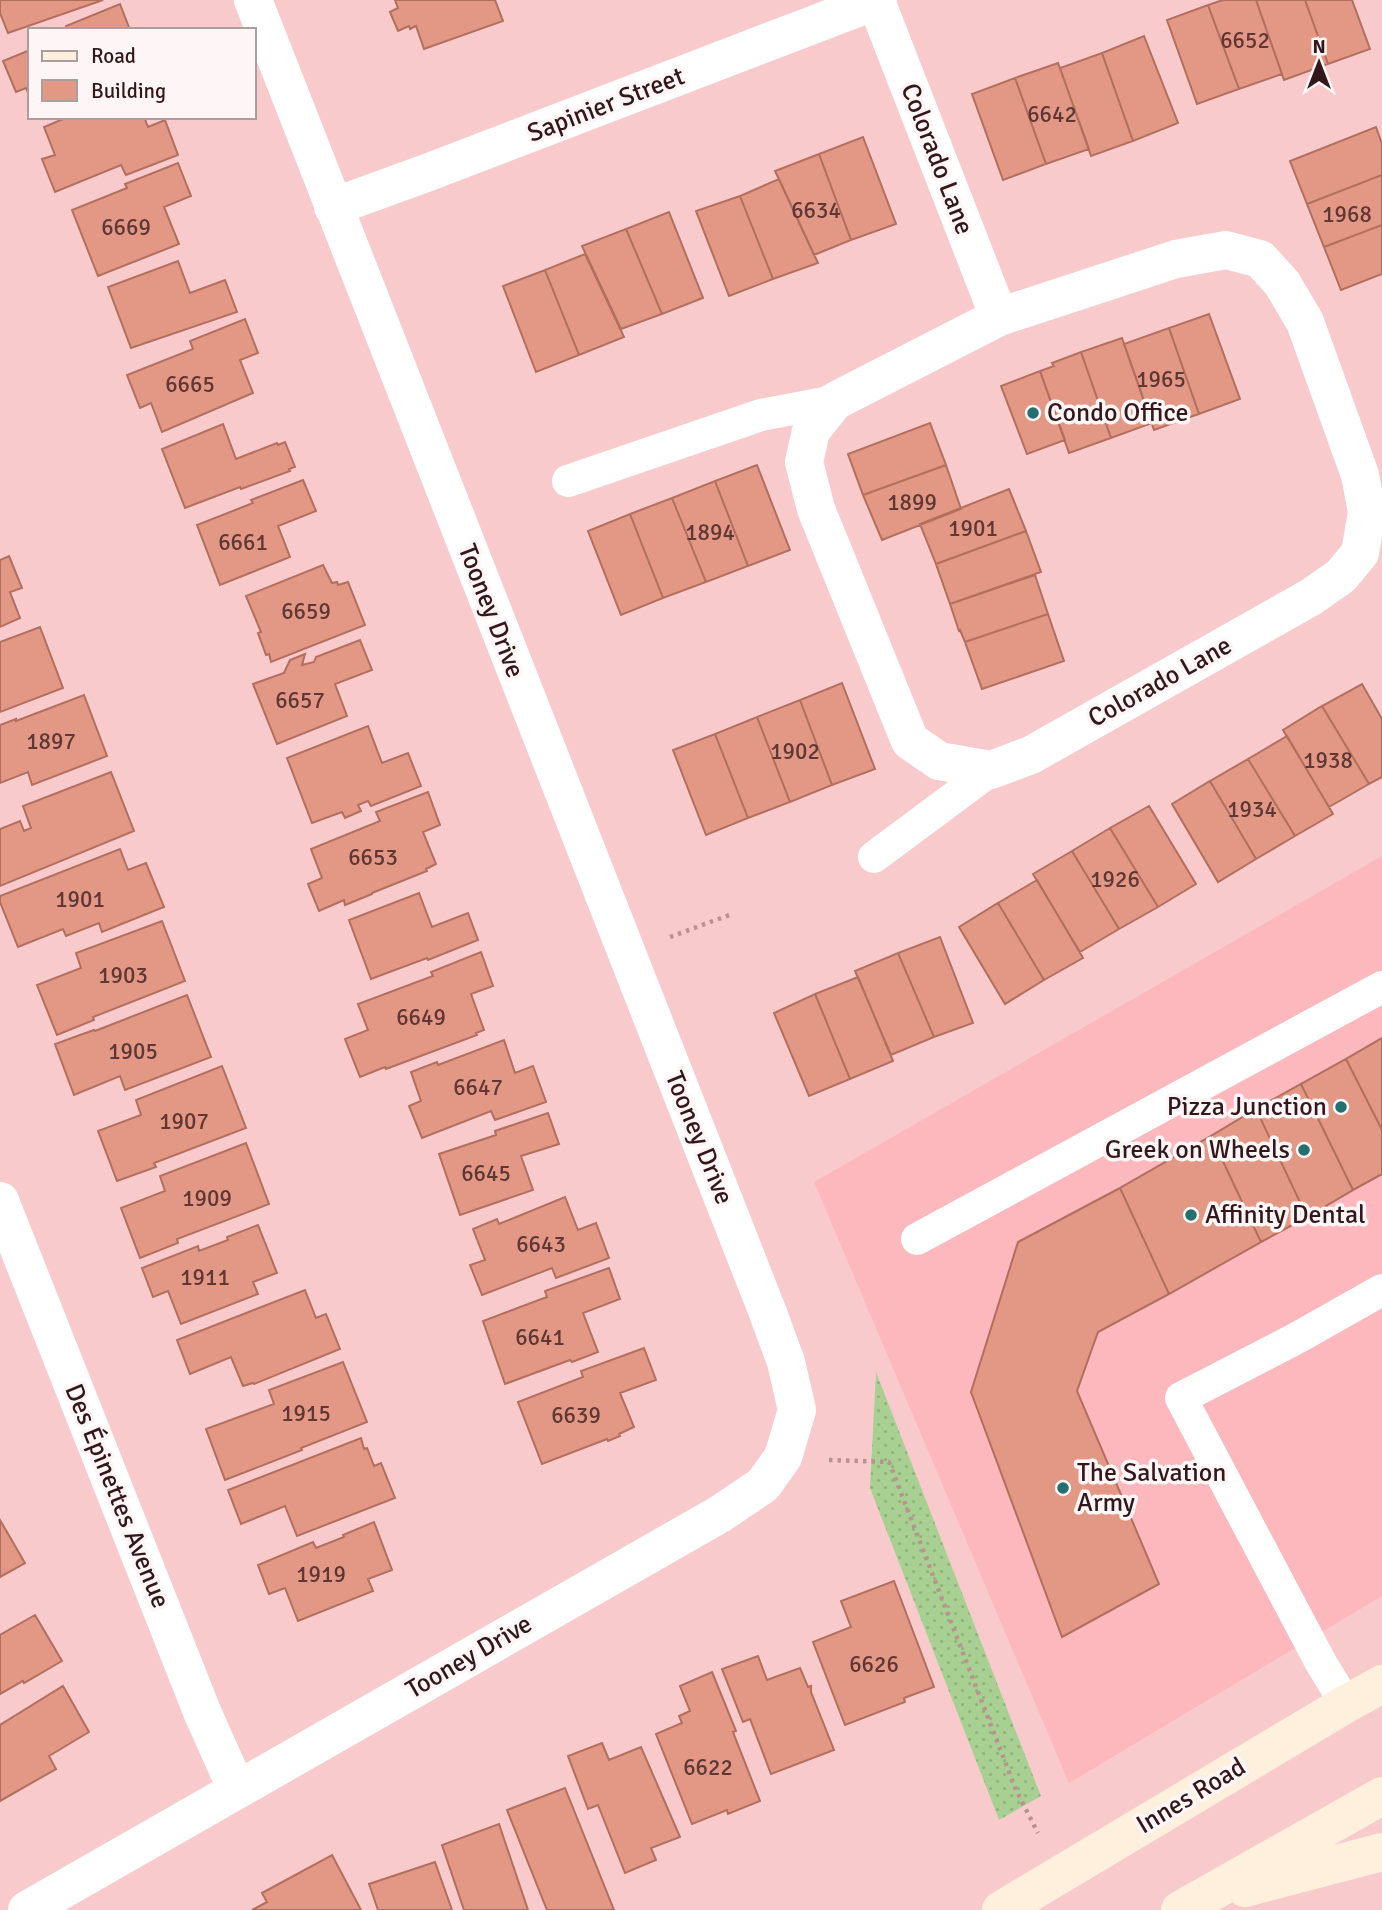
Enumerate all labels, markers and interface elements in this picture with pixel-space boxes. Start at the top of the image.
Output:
house number: 6652 [1220,26,1270,55]
legend [28,28,256,119]
north arrow [1284,28,1354,98]
text: N [1312,35,1326,59]
text: Road [91,43,136,69]
street label: Sapinier Street [523,60,689,150]
text: Building [91,78,166,104]
street label: Colorado Lane [894,79,980,239]
house number: 6642 [1027,100,1077,129]
house number: 6634 [791,196,841,225]
house number: 1968 [1322,200,1372,229]
house number: 6669 [101,213,151,242]
house number: 1965 [1136,365,1186,394]
house number: 6665 [165,370,215,399]
place label: Condo Office [1047,397,1189,429]
marker: Condo Office [1025,405,1041,421]
house number: 1899 [887,488,937,517]
house number: 1901 [948,514,998,543]
house number: 1894 [685,518,735,547]
house number: 6661 [218,528,268,557]
street label: Tooney Drive [451,540,531,682]
house number: 6659 [281,597,331,626]
street label: Colorado Lane [1083,629,1237,735]
house number: 6657 [275,686,325,715]
house number: 1897 [26,727,76,756]
house number: 1902 [770,737,820,766]
house number: 1938 [1303,746,1353,775]
house number: 1934 [1227,795,1277,824]
house number: 6653 [348,843,398,872]
house number: 1926 [1090,865,1140,894]
house number: 1901 [55,885,105,914]
house number: 1903 [98,961,148,990]
house number: 6649 [396,1003,446,1032]
house number: 1905 [108,1037,158,1066]
street label: Tooney Drive [658,1067,740,1209]
house number: 6647 [453,1073,503,1102]
place label: Pizza Junction [1167,1091,1327,1123]
marker: Pizza Junction [1333,1099,1349,1115]
house number: 1907 [159,1107,209,1136]
place label: Greek on Wheels [1105,1134,1290,1166]
marker: Greek on Wheels [1296,1142,1312,1158]
house number: 6645 [461,1159,511,1188]
house number: 1909 [182,1184,232,1213]
place label: Affinity Dental [1205,1199,1366,1231]
marker: Affinity Dental [1183,1207,1199,1223]
house number: 6643 [516,1230,566,1259]
house number: 1911 [180,1263,230,1292]
house number: 6641 [515,1323,565,1352]
street label: Des Épinettes Avenue [57,1379,177,1613]
house number: 1915 [281,1399,331,1428]
house number: 6639 [551,1401,601,1430]
place label: The Salvation Army [1077,1457,1226,1519]
marker: The Salvation Army [1055,1480,1071,1496]
house number: 1919 [296,1560,346,1589]
street label: Tooney Drive [400,1608,538,1706]
house number: 6626 [849,1650,899,1679]
street label: Innes Road [1131,1751,1251,1841]
house number: 6622 [683,1753,733,1782]

